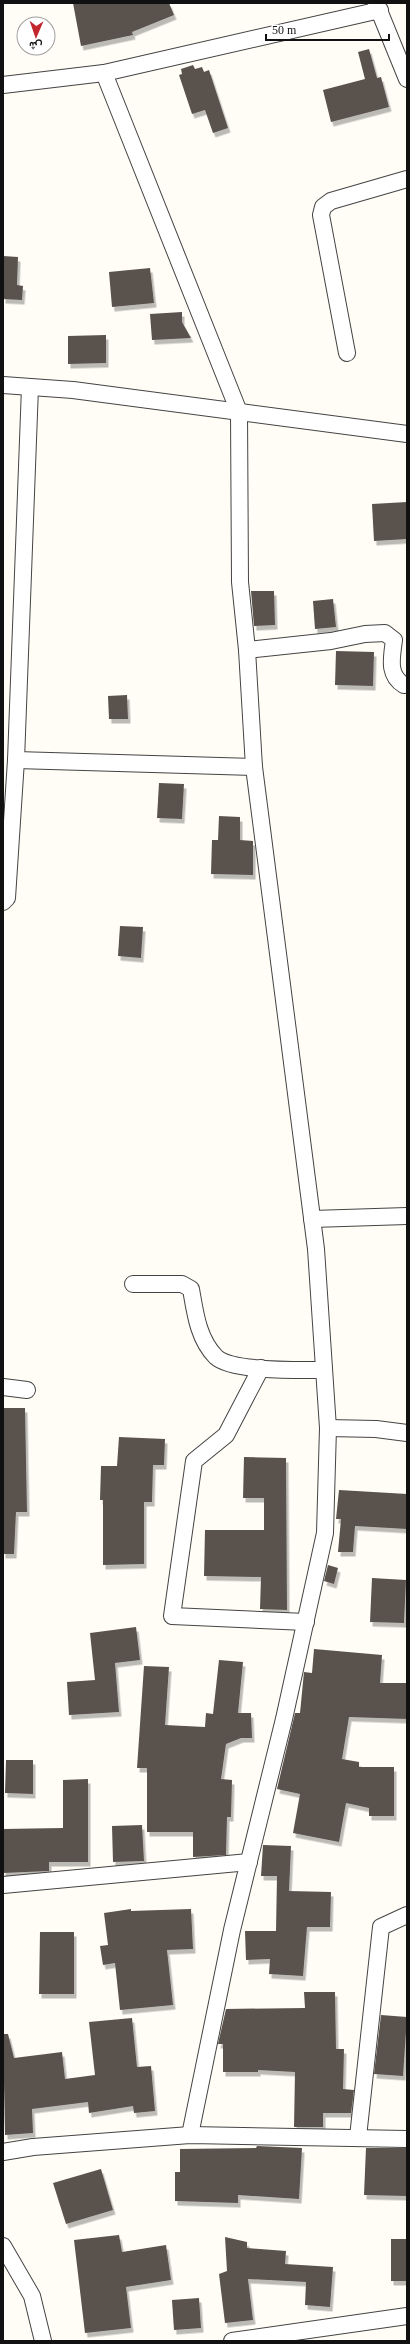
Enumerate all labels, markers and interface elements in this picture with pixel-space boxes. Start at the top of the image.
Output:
north arrow [16,16,56,56]
scale bar [266,16,389,42]
text: 50 m [272,23,297,37]
text: ش [29,39,43,52]

